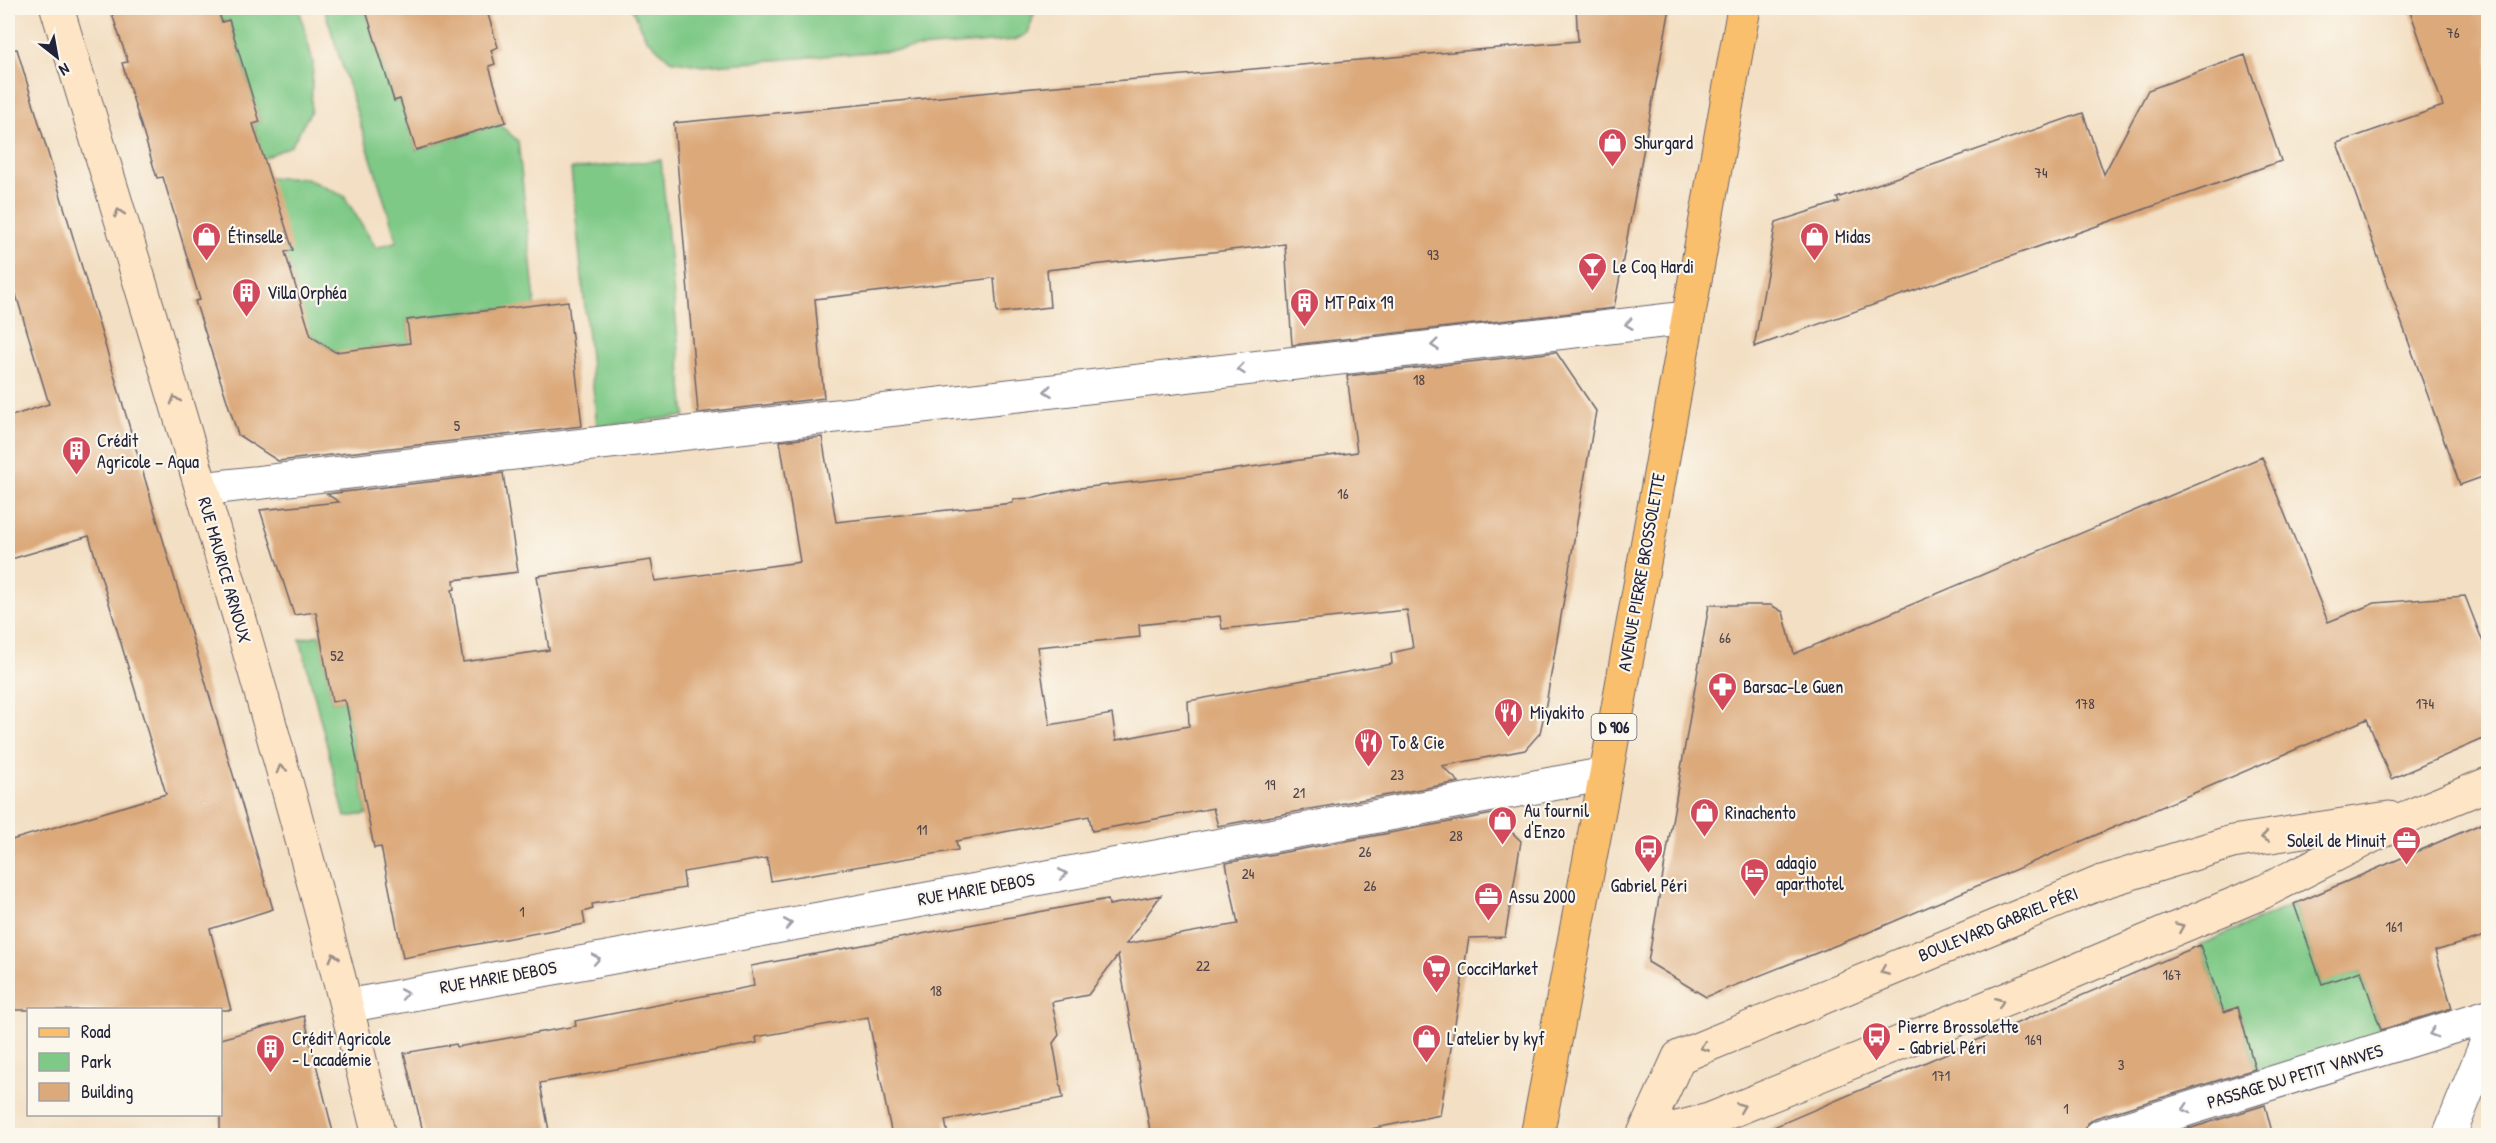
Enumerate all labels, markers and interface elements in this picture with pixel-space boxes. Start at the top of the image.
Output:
house number: 76 [2446,22,2460,43]
north arrow [27,27,87,87]
text: N [55,58,74,82]
shop icon: Shurgard [1597,126,1629,168]
place label: Shurgard [1634,130,1693,155]
house number: 74 [2034,162,2048,183]
one-way arrow [114,208,126,219]
shop icon: Étinselle [191,220,223,262]
shop icon: Midas [1798,220,1830,262]
place label: Étinselle [228,224,283,249]
place label: Midas [1835,224,1871,249]
house number: 93 [1427,244,1439,265]
bar icon: Le Coq Hardi [1576,250,1608,292]
place label: Le Coq Hardi [1613,254,1694,279]
building icon: Villa Orphéa [230,276,262,318]
place label: Villa Orphéa [267,280,347,305]
building icon: MT Paix 19 [1288,286,1320,328]
place label: MT Paix 19 [1325,290,1394,315]
one-way arrow [1624,318,1633,330]
one-way arrow [1430,339,1439,351]
one-way arrow [1237,362,1246,375]
house number: 18 [1413,369,1425,390]
one-way arrow [1043,385,1052,397]
one-way arrow [170,395,182,406]
house number: 5 [454,415,461,436]
place label: Crédit Agricole − Aqua [97,428,199,474]
building icon: Crédit Agricole − Aqua [60,434,92,476]
street label: AVENUE PIERRE BROSSOLETTE [1611,471,1671,673]
house number: 16 [1337,483,1349,504]
street label: RUE MAURICE ARNOUX [192,494,258,646]
house number: 66 [1719,627,1731,648]
house number: 52 [330,645,344,666]
pharmacy icon: Barsac-Le Guen [1706,670,1738,712]
place label: Barsac-Le Guen [1743,674,1844,699]
house number: 178 [2075,693,2095,714]
house number: 174 [2416,693,2435,714]
restaurant icon: Miyakito [1493,696,1525,738]
place label: Miyakito [1530,700,1584,725]
road number: D 906 [1592,714,1636,740]
restaurant icon: To & Cie [1353,726,1385,768]
place label: To & Cie [1390,730,1445,755]
one-way arrow [276,764,289,774]
house number: 23 [1390,764,1404,785]
house number: 19 [1265,774,1276,795]
house number: 21 [1293,782,1305,803]
shop icon: Rinachento [1688,796,1720,838]
place label: Au fournil d'Enzo [1524,798,1589,844]
place label: Rinachento [1725,800,1796,825]
shop icon: Au fournil d'Enzo [1487,804,1519,846]
house number: 11 [917,819,927,840]
office icon: Soleil de Minuit [2391,824,2423,866]
house number: 28 [1449,825,1463,846]
place label: Soleil de Minuit [2287,828,2387,853]
one-way arrow [2260,830,2270,842]
bus stop icon: Gabriel Péri [1633,832,1665,874]
house number: 26 [1358,841,1372,862]
place label: adagio aparthotel [1776,850,1844,896]
hotel icon: adagio aparthotel [1739,856,1771,898]
house number: 24 [1242,863,1255,884]
street label: RUE MARIE DEBOS [916,866,1036,912]
one-way arrow [1057,868,1067,881]
place label: Gabriel Péri [1611,873,1687,898]
house number: 26 [1363,875,1377,896]
office icon: Assu 2000 [1472,880,1504,922]
street label: BOULEVARD GABRIEL PÉRI [1914,881,2082,967]
place label: Assu 2000 [1509,884,1576,909]
house number: 1 [519,901,525,922]
house number: 161 [2386,916,2402,937]
one-way arrow [783,918,793,931]
one-way arrow [2173,922,2184,934]
one-way arrow [329,952,341,962]
supermarket icon: CocciMarket [1420,952,1452,994]
one-way arrow [591,953,601,966]
street label: RUE MARIE DEBOS [438,954,558,1000]
house number: 22 [1196,955,1210,976]
place label: CocciMarket [1457,956,1538,981]
one-way arrow [1879,964,1890,976]
house number: 167 [2163,964,2181,985]
house number: 18 [930,980,942,1001]
one-way arrow [399,988,409,1001]
one-way arrow [1994,997,2005,1009]
legend [27,1008,222,1116]
place label: Pierre Brossolette - Gabriel Péri [1898,1014,2019,1060]
text: Road [81,1019,111,1044]
bus stop icon: Pierre Brossolette - Gabriel Péri [1861,1020,1893,1062]
shop icon: L'atelier by kyf [1410,1022,1442,1064]
place label: Crédit Agricole - L'académie [292,1026,391,1072]
place label: L'atelier by kyf [1447,1026,1545,1051]
one-way arrow [2428,1026,2439,1038]
house number: 169 [2025,1029,2042,1050]
building icon: Crédit Agricole - L'académie [255,1032,287,1074]
street label: PASSAGE DU PETIT VANVES [2204,1037,2386,1115]
one-way arrow [1699,1039,1710,1052]
text: Park [81,1049,112,1074]
house number: 3 [2118,1054,2125,1075]
house number: 171 [1932,1065,1950,1086]
text: Building [81,1079,133,1104]
house number: 1 [2063,1098,2069,1119]
one-way arrow [1735,1102,1746,1114]
one-way arrow [2181,1102,2192,1114]

